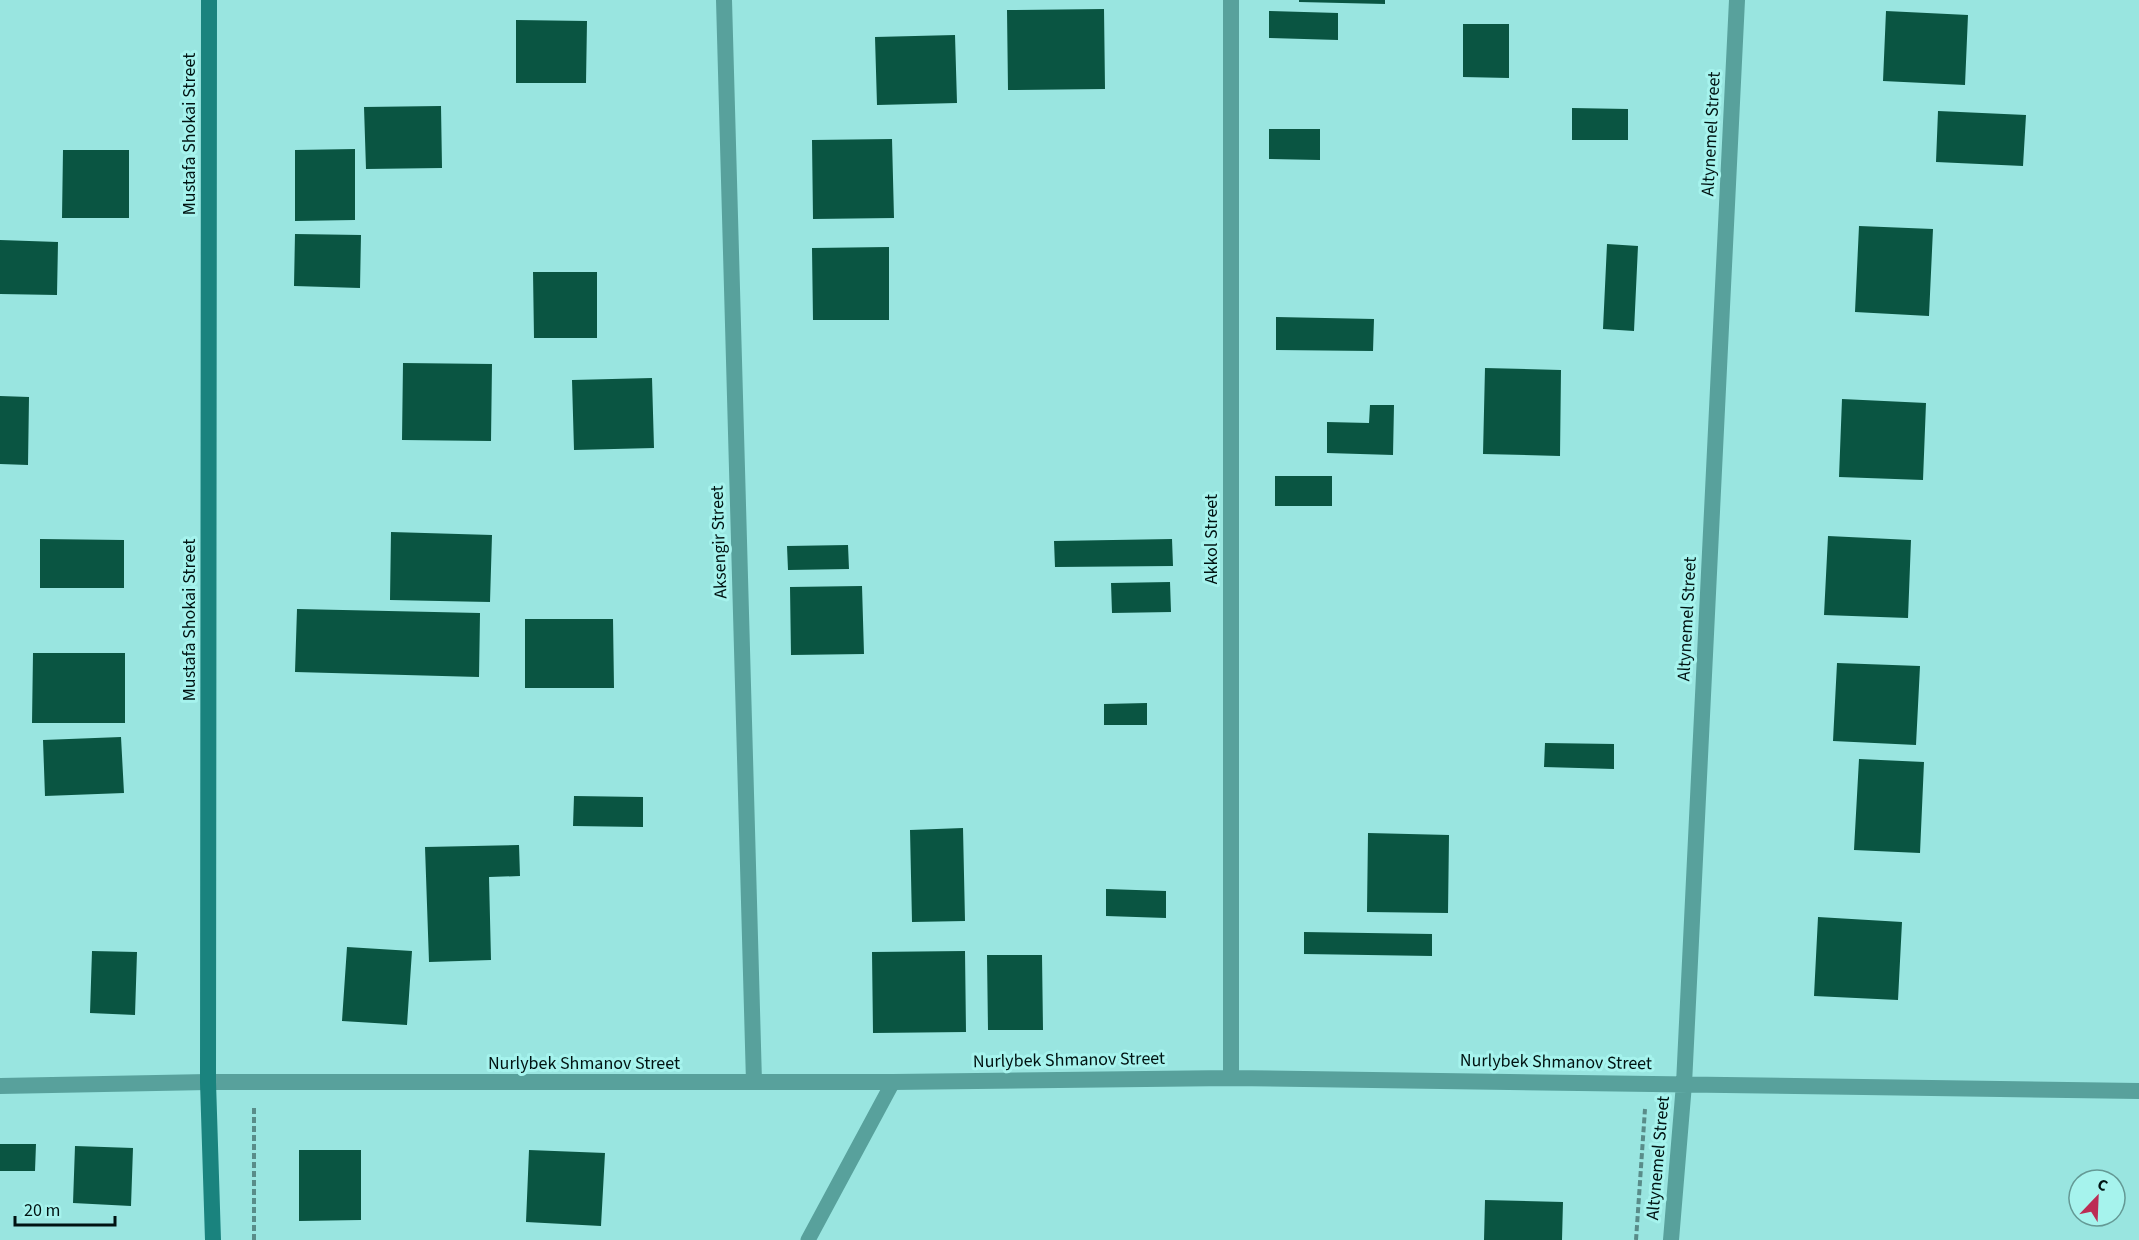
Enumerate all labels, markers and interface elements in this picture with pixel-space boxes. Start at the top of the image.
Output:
street label: Mustafa Shokai Street [177,53,202,215]
street label: Altynemel Street [1695,71,1727,197]
street label: Aksengir Street [705,485,733,599]
street label: Akkol Street [1199,494,1224,584]
street label: Mustafa Shokai Street [177,539,202,701]
street label: Altynemel Street [1671,556,1703,682]
street label: Nurlybek Shmanov Street [973,1046,1165,1074]
street label: Nurlybek Shmanov Street [1460,1048,1652,1076]
street label: Nurlybek Shmanov Street [488,1051,680,1076]
street label: Altynemel Street [1640,1095,1676,1221]
north arrow [2067,1168,2127,1228]
text: С [2094,1173,2111,1197]
scale bar [15,1189,116,1227]
text: 20 m [24,1198,60,1223]

